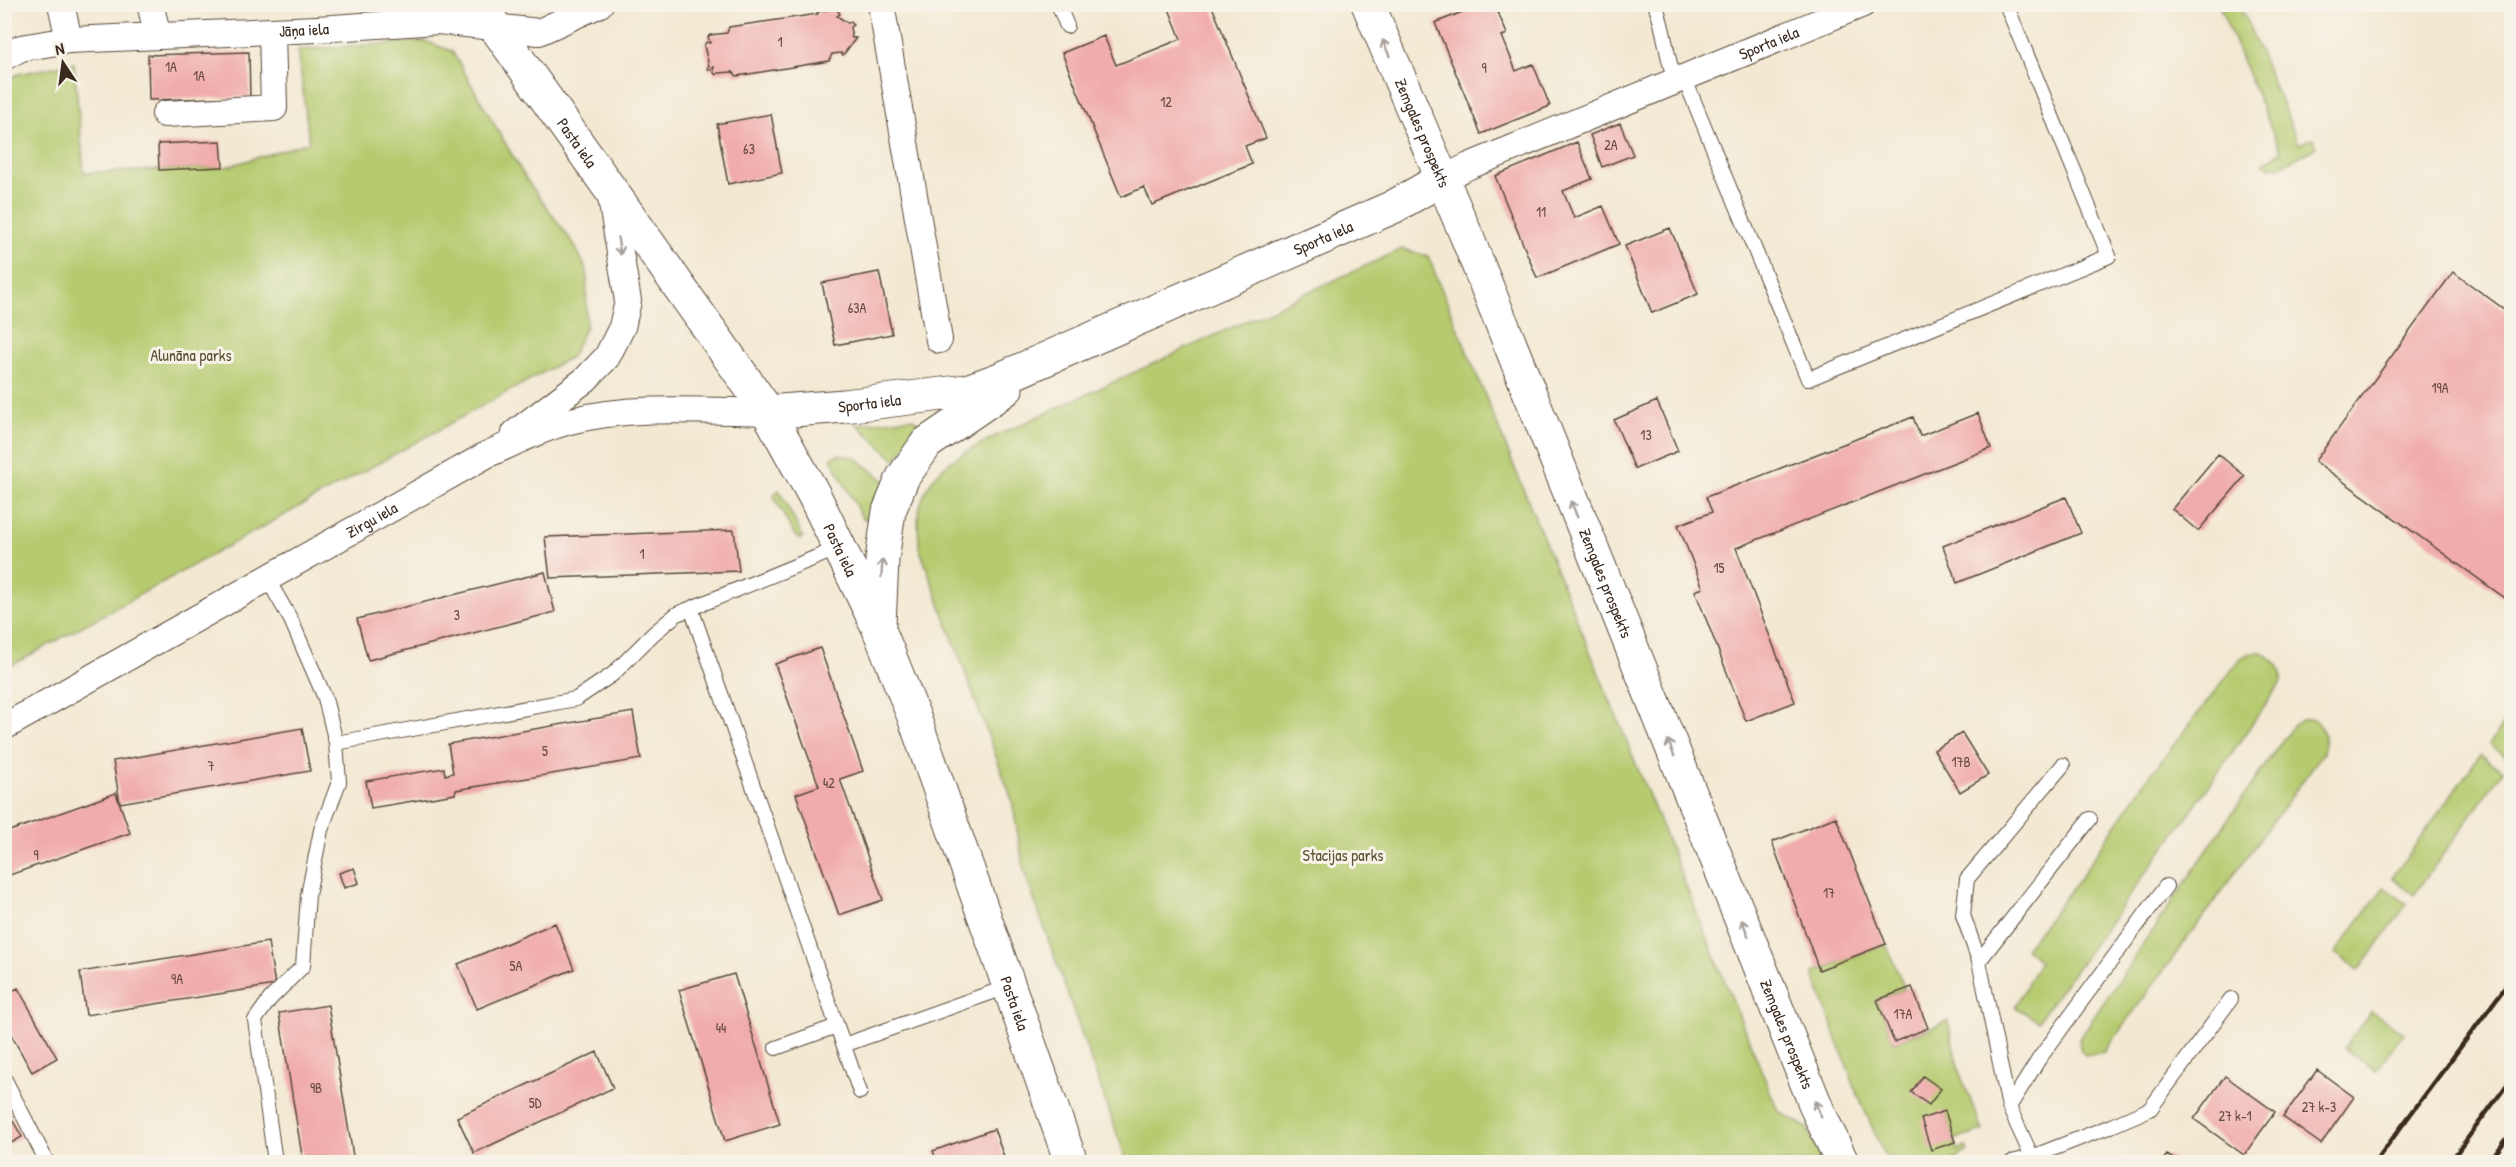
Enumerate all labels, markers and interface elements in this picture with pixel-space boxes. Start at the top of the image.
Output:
street label: Jāņa iela [278,17,330,42]
street label: Sporta iela [1735,21,1802,65]
house number: 1 [777,32,783,51]
north arrow [33,33,93,93]
text: N [53,37,67,60]
one-way arrow [1380,39,1391,57]
house number: 1A [165,57,177,76]
house number: 9 [1481,58,1487,77]
house number: 1A [193,66,205,85]
street label: Zemgales prospekts [1390,75,1456,191]
house number: 12 [1160,92,1172,111]
street label: Pasta iela [552,113,602,172]
house number: 2A [1604,135,1618,154]
house number: 63 [743,139,755,158]
house number: 11 [1536,202,1546,221]
street label: Sporta iela [1290,215,1356,260]
one-way arrow [614,236,625,256]
house number: 63A [848,298,867,317]
park label: Alunāna parks [150,344,232,366]
house number: 19A [2431,378,2449,397]
street label: Sporta iela [837,388,902,417]
house number: 13 [1640,425,1652,444]
street label: Zirgu iela [342,496,401,543]
one-way arrow [1568,500,1579,519]
street label: Pasta iela [819,520,863,580]
street label: Zemgales prospekts [1574,525,1638,641]
house number: 1 [639,544,645,563]
house number: 15 [1713,558,1725,577]
one-way arrow [876,559,887,579]
house number: 3 [454,605,460,624]
one-way arrow [1665,739,1676,758]
house number: 5 [542,741,548,760]
house number: 17B [1951,752,1971,771]
house number: 7 [208,756,215,775]
house number: 42 [823,773,835,792]
park label: Stacijas parks [1303,844,1383,866]
house number: 9 [33,845,39,864]
house number: 17 [1823,883,1835,902]
one-way arrow [1739,920,1750,938]
house number: 5A [510,956,523,975]
house number: 9A [171,969,183,988]
street label: Pasta iela [995,973,1035,1033]
street label: Zemgales prospekts [1755,976,1819,1092]
house number: 17A [1894,1004,1913,1023]
house number: 44 [716,1018,726,1037]
house number: 9B [310,1078,322,1097]
house number: 5D [529,1093,542,1112]
house number: 27 k-3 [2302,1097,2336,1116]
one-way arrow [1812,1101,1823,1119]
house number: 27 k-1 [2218,1106,2252,1125]

